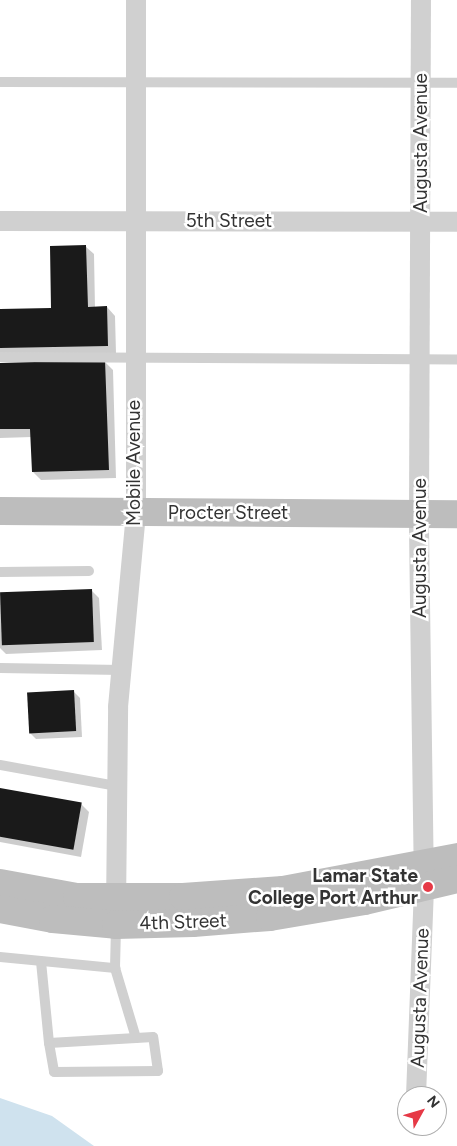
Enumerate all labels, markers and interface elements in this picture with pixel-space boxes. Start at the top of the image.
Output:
street label: Augusta Avenue [410,73,432,213]
street label: 5th Street [186,210,272,232]
street label: Mobile Avenue [123,400,145,526]
street label: Augusta Avenue [409,478,431,618]
street label: Procter Street [168,502,288,524]
place label: Lamar State College Port Arthur [248,865,418,909]
marker: Lamar State College Port Arthur [422,881,434,893]
street label: 4th Street [139,909,227,935]
street label: Augusta Avenue [406,928,434,1068]
north arrow [397,1086,447,1136]
text: N [423,1092,443,1111]

